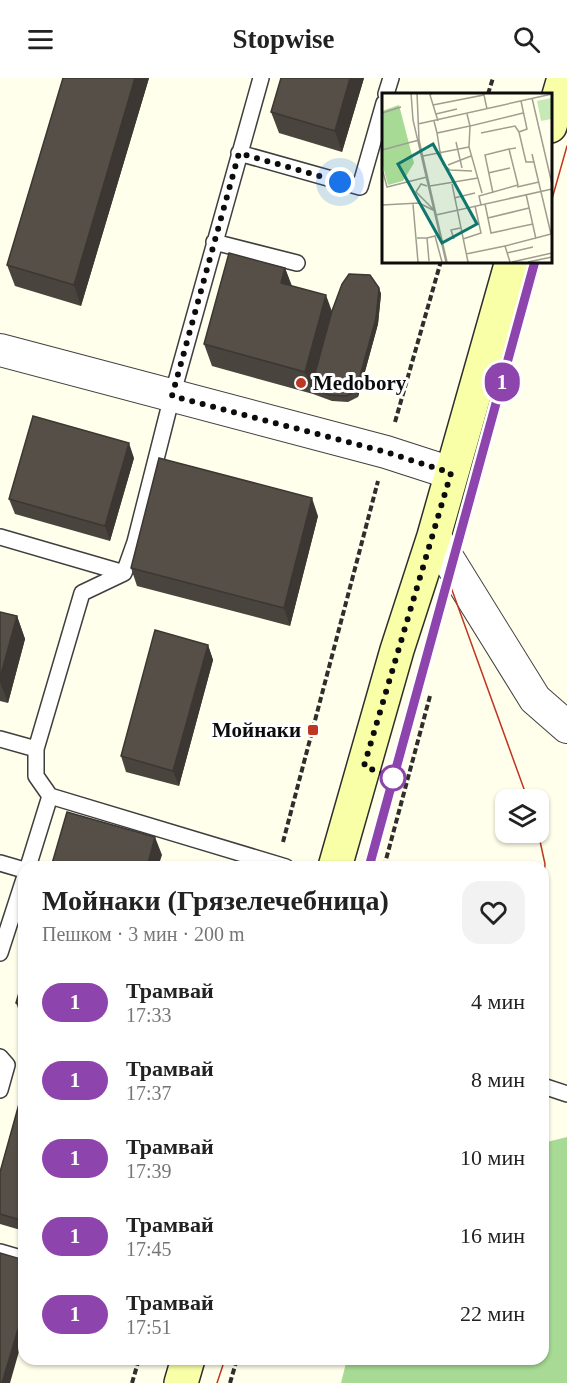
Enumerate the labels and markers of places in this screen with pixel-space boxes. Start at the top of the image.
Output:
place label: Medobory [313,371,407,395]
marker: Medobory [294,376,308,390]
place label: Мойнаки [212,718,301,742]
marker: Мойнаки [306,723,320,737]
unlabelled marker [380,765,406,791]

